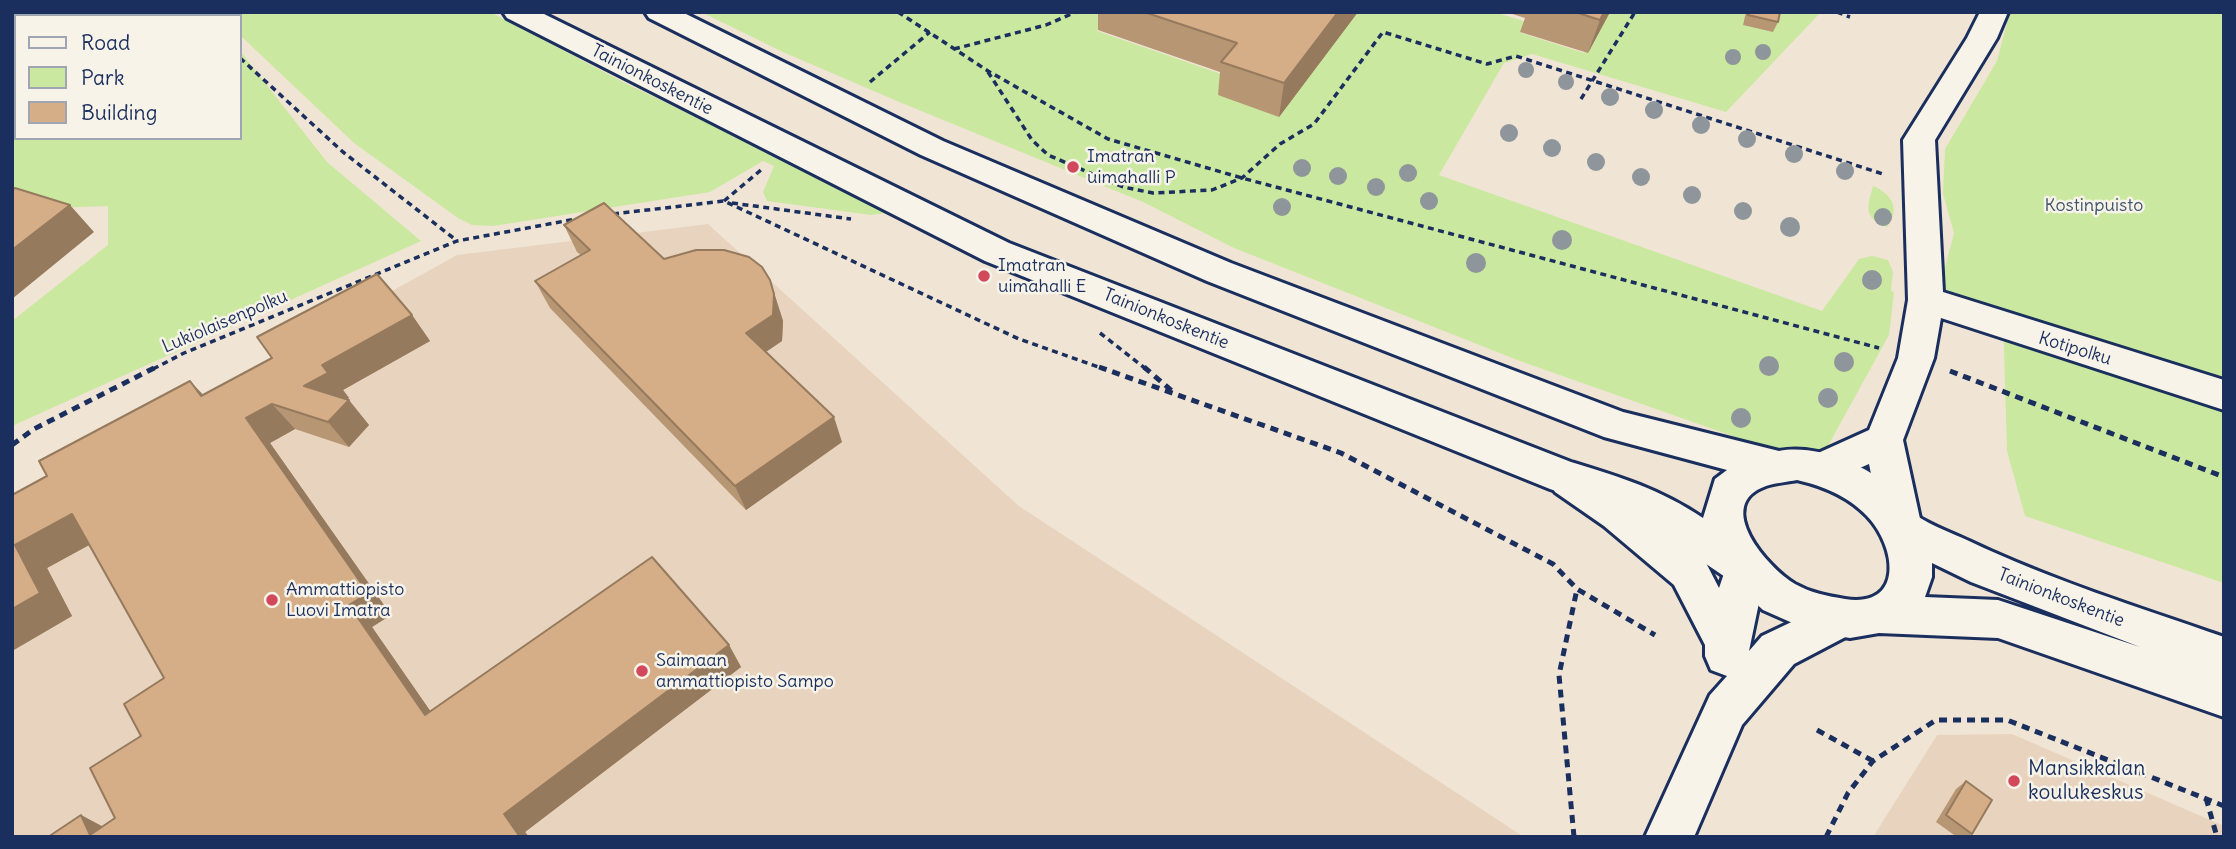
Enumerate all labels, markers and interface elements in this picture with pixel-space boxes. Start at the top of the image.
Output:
legend [14,14,242,140]
text: Road [81,29,130,56]
street label: Tainionkoskentie [588,40,716,120]
text: Park [81,64,124,91]
text: Building [81,99,157,126]
place label: Imatran uimahalli P [1087,146,1175,188]
marker: Imatran uimahalli P [1065,159,1081,175]
park label: Kostinpuisto [2045,195,2143,217]
place label: Imatran uimahalli E [998,255,1086,298]
marker: Imatran uimahalli E [976,268,992,284]
street label: Tainionkoskentie [1100,284,1232,354]
street label: Lukiolaisenpolku [159,286,291,358]
street label: Kotipolku [2036,328,2114,370]
street label: Tainionkoskentie [1995,564,2127,632]
place label: Ammattiopisto Luovi Imatra [286,579,404,622]
marker: Ammattiopisto Luovi Imatra [264,592,280,608]
place label: Saimaan ammattiopisto Sampo [656,650,834,692]
marker: Saimaan ammattiopisto Sampo [634,663,650,679]
place label: Mansikkalan koulukeskus [2028,756,2145,806]
marker: Mansikkalan koulukeskus [2006,773,2022,789]

